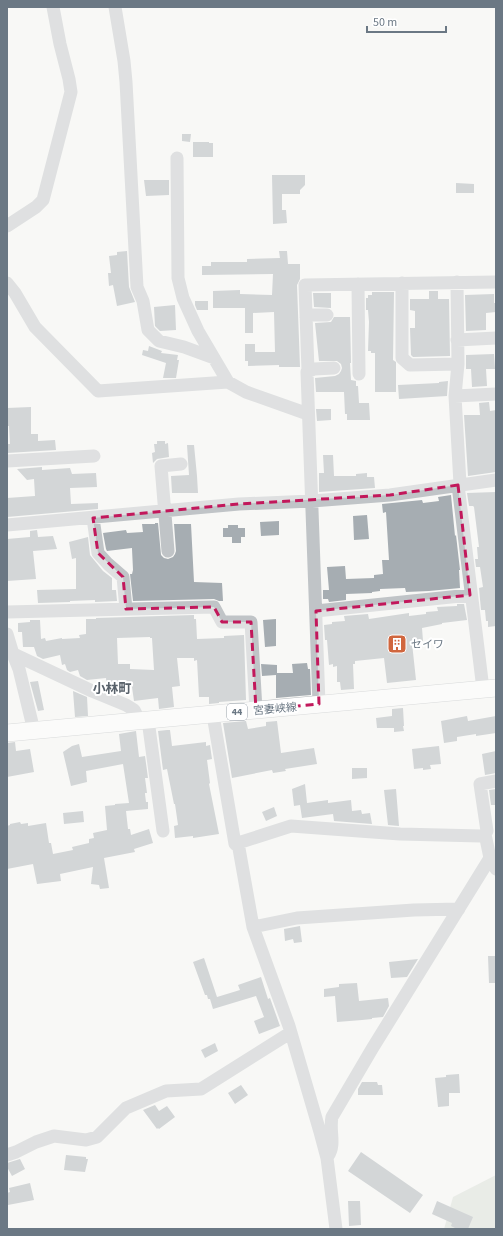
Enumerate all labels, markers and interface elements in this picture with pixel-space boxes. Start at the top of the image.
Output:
scale bar [367,8,446,34]
text: 50 m [373,14,397,31]
building icon: セイワ [386,633,408,655]
place label: セイワ [411,637,444,652]
district label: 小林町 [92,680,132,698]
street label: 宮妻峡線 [252,700,298,718]
road number: 44 [227,704,247,720]

